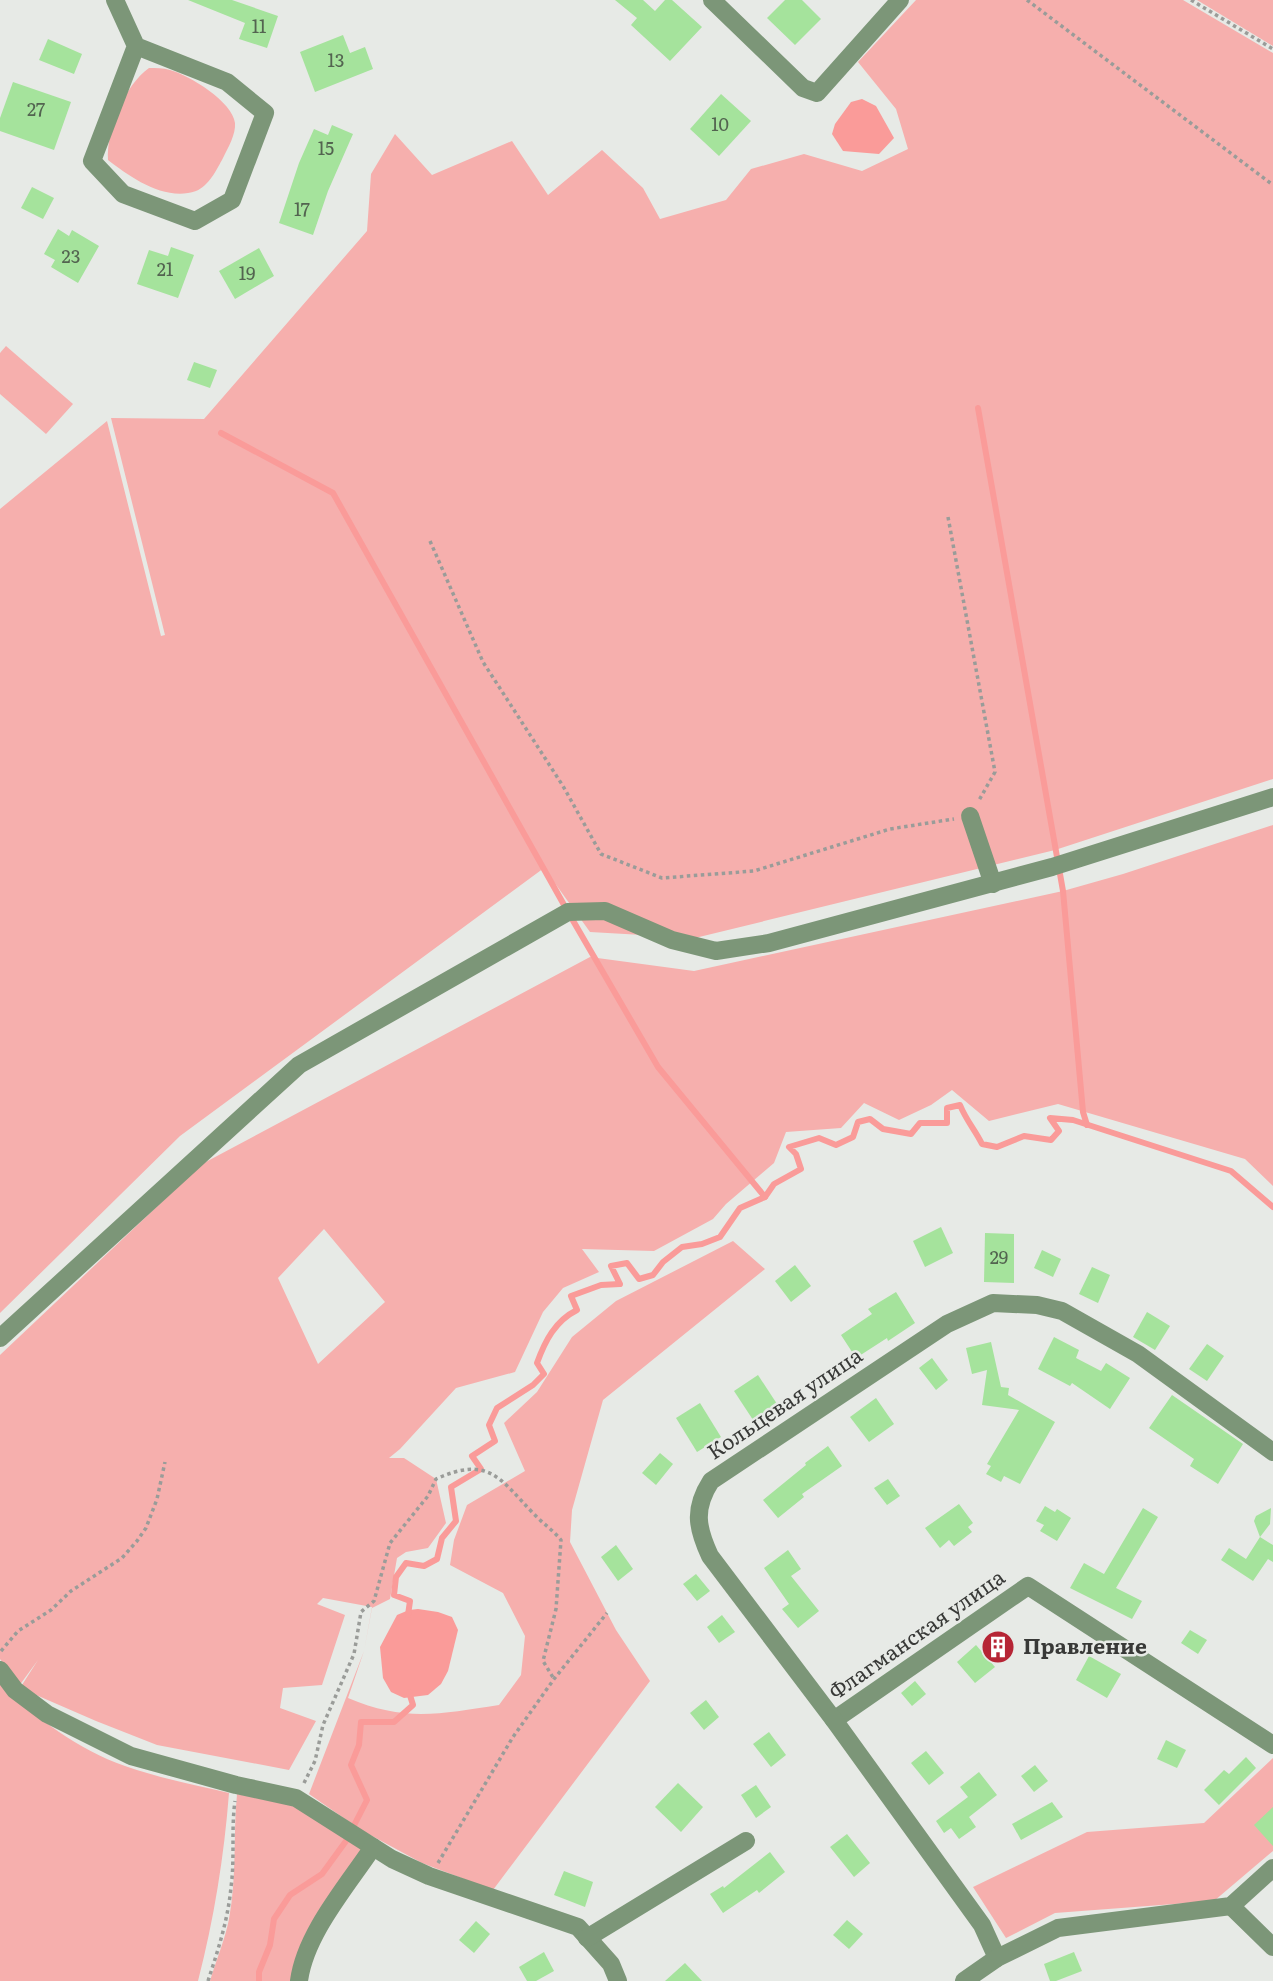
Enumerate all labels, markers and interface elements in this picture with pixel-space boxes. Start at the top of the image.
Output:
house number: 11 [252,12,266,39]
house number: 13 [327,46,345,73]
house number: 27 [27,95,45,122]
house number: 10 [711,110,729,137]
house number: 15 [318,134,334,161]
house number: 17 [294,195,310,222]
house number: 23 [62,242,80,269]
house number: 21 [157,255,173,282]
house number: 19 [239,259,255,286]
house number: 29 [990,1243,1008,1270]
street label: Кольцевая улица [700,1338,868,1465]
street label: Флагманская улица [821,1560,1011,1706]
building icon: Правление [979,1628,1017,1666]
place label: Правление [1023,1629,1147,1660]

